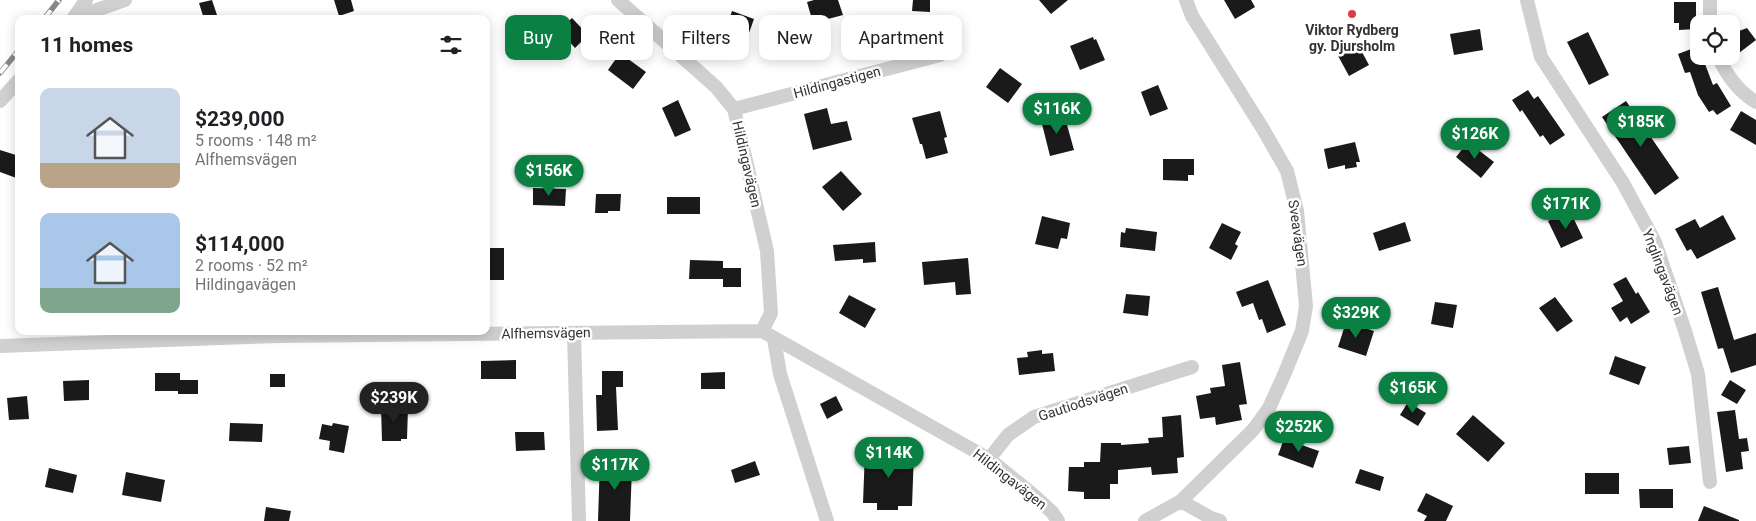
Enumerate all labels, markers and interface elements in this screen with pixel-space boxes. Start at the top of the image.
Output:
marker: Viktor Rydberg gy. Djursholm [1346,8,1358,20]
chip: Buy [505,15,571,60]
chip: Rent [581,15,653,60]
chip: Filters [663,15,749,60]
chip: New [759,15,831,60]
chip: Apartment [841,15,962,60]
map controls [1690,15,1740,65]
button: locate [1690,15,1740,65]
place label: Viktor Rydberg gy. Djursholm [1305,22,1399,54]
icon: filters [437,31,465,59]
text: 11 homes [40,33,133,57]
street label: Hildingastigen [792,63,882,101]
pin: $116K [1022,92,1092,135]
text: $116K [1034,99,1080,118]
pin: $185K [1606,106,1676,148]
text: $239,000 [195,107,285,131]
icon: home [80,108,140,168]
text: $185K [1618,112,1664,131]
pin: $126K [1440,118,1510,160]
street label: Hildingavägen [729,119,765,209]
text: $126K [1452,124,1498,143]
text: 5 rooms · 148 m² [195,131,317,150]
text: Alfhemsvägen [195,150,297,169]
pin: $156K [514,154,584,197]
text: $156K [526,161,572,180]
pin: $171K [1531,188,1601,230]
text: $171K [1543,194,1589,213]
street label: Sveavägen [1285,199,1311,267]
street label: Ynglingavägen [1639,227,1687,317]
text: $114,000 [195,232,285,256]
icon: home [80,233,140,293]
text: 2 rooms · 52 m² [195,256,308,275]
text: Hildingavägen [195,275,296,294]
pin: $329K [1321,296,1391,339]
text: $329K [1333,303,1379,322]
street label: Alfhemsvägen [501,324,591,342]
pin: $165K [1378,372,1448,414]
text: $165K [1390,378,1436,397]
street label: Gautiodsvägen [1036,380,1130,424]
pin: $239K [359,382,429,424]
text: $239K [371,388,417,407]
pin: $252K [1264,410,1334,453]
text: $252K [1276,417,1322,436]
pin: $114K [854,436,924,479]
text: $114K [866,443,912,462]
street label: Hildingavägen [970,445,1050,513]
pin: $117K [580,448,650,491]
text: $117K [592,455,638,474]

